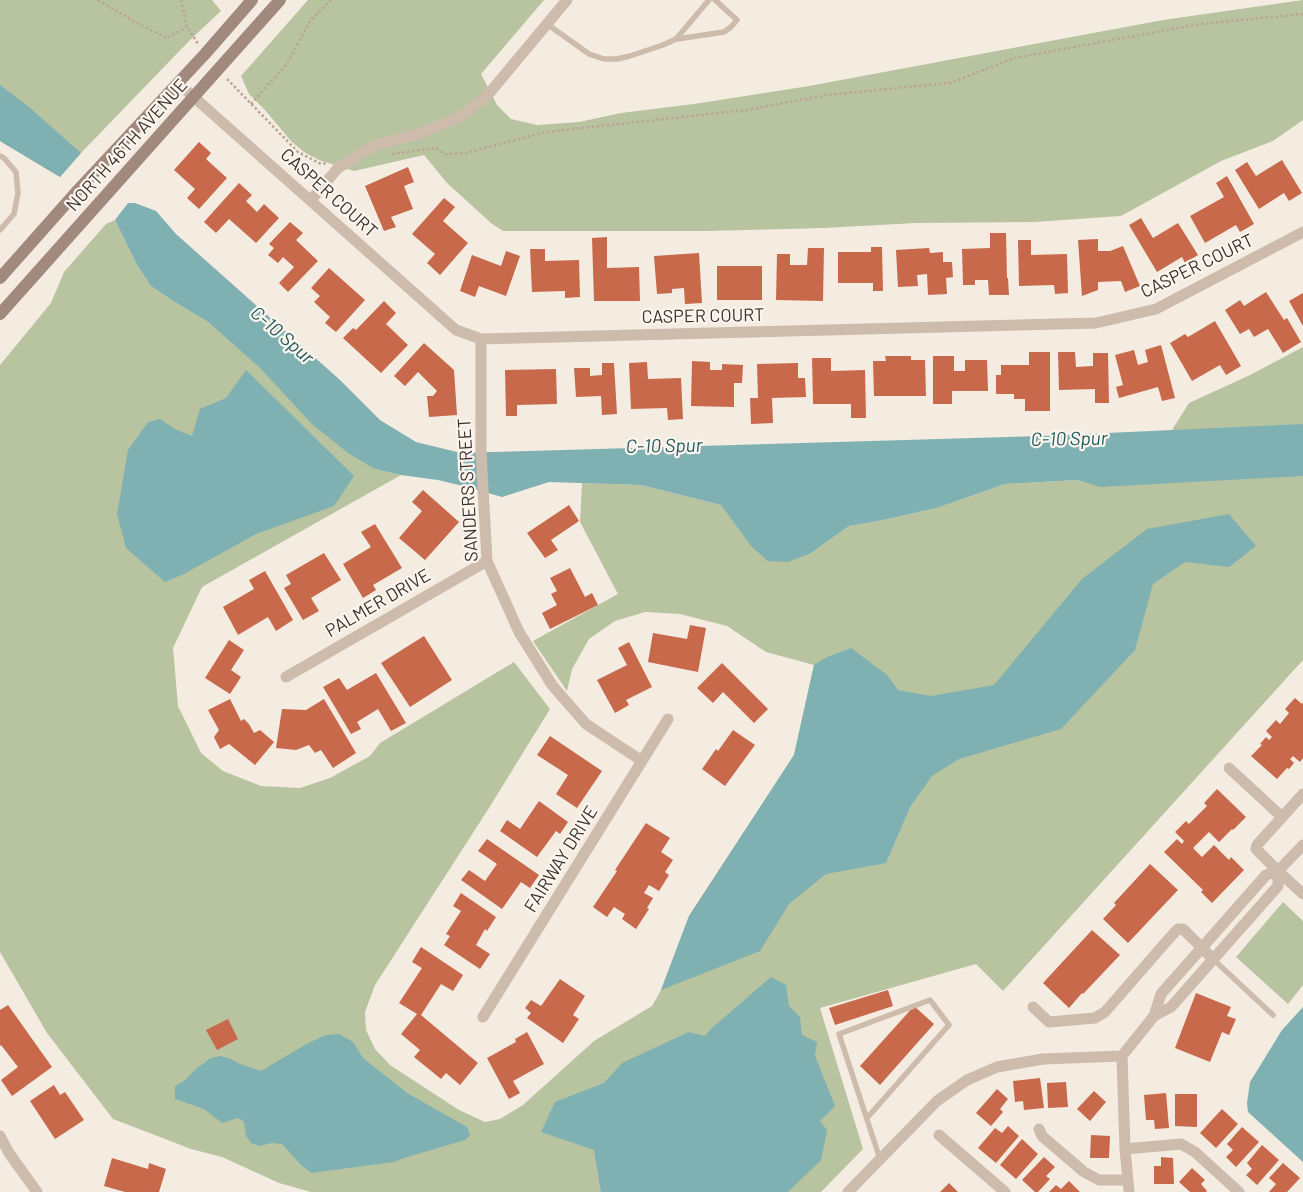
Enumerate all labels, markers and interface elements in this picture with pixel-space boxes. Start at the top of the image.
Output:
street label: NORTH 46TH AVENUE [62,74,192,216]
street label: CASPER COURT [276,144,382,242]
street label: CASPER COURT [1137,229,1257,303]
water label: C-10 Spur [246,301,318,369]
street label: CASPER COURT [641,304,765,328]
street label: SANDERS STREET [453,418,483,562]
water label: C-10 Spur [1031,427,1107,451]
water label: C-10 Spur [626,434,702,458]
street label: PALMER DRIVE [322,564,434,642]
street label: FAIRWAY DRIVE [520,802,602,916]

